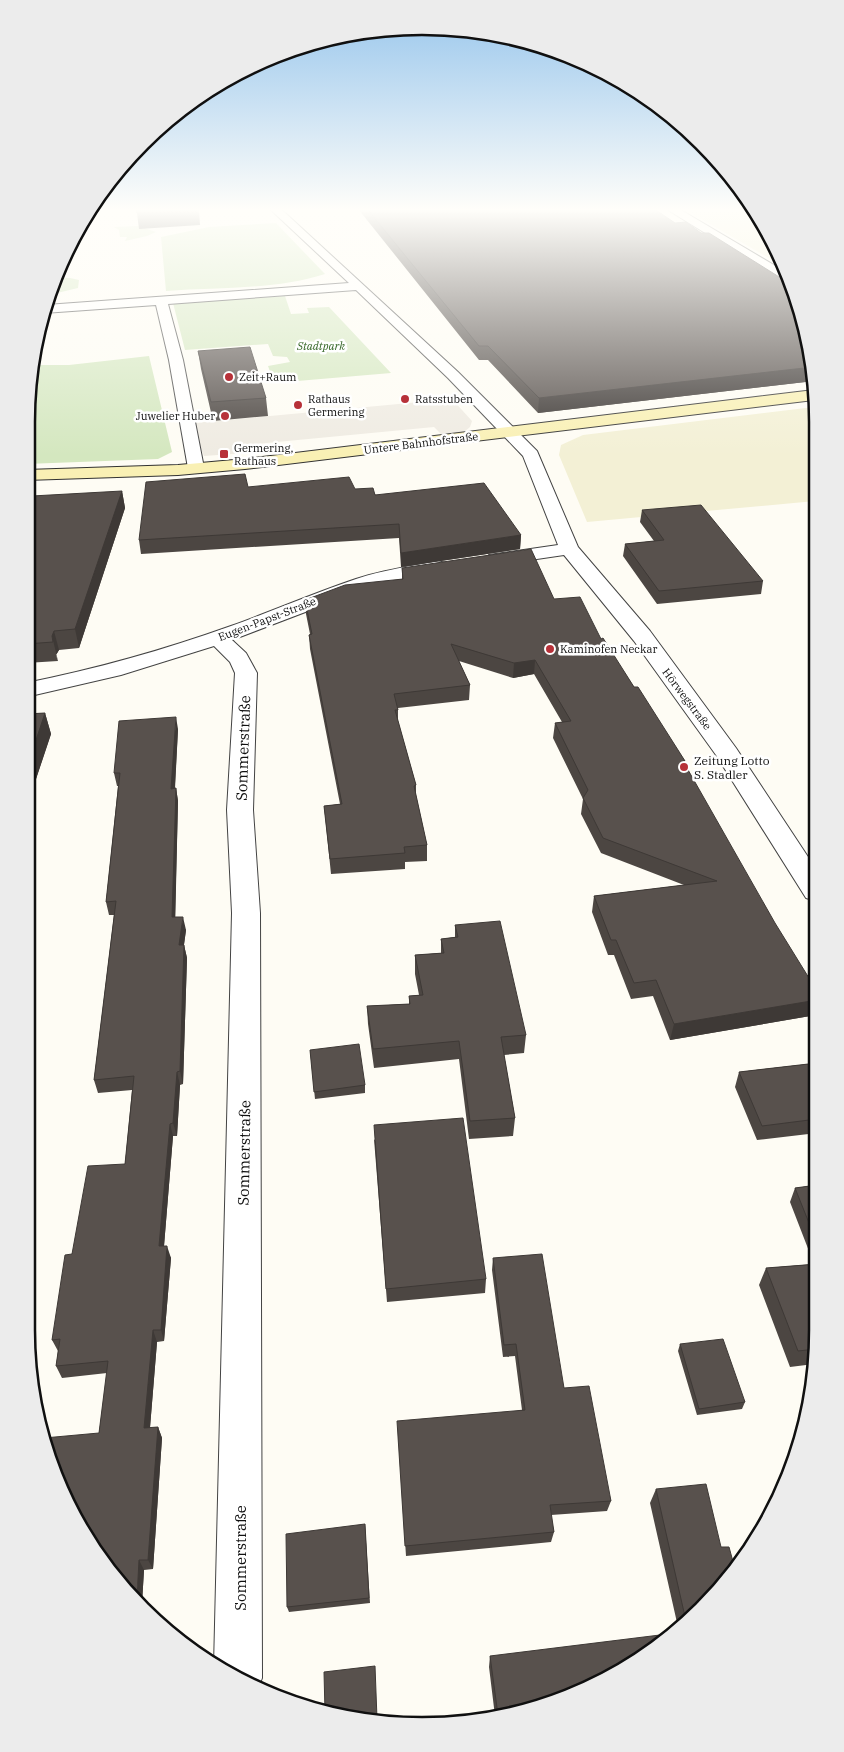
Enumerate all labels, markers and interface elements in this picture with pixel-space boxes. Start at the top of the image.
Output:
park label: Stadtpark [296,339,345,353]
place label: Zeit+Raum [239,370,297,384]
marker: Zeit+Raum [223,371,235,383]
place label: Rathaus Germering [308,392,364,419]
place label: Ratsstuben [415,392,473,406]
marker: Ratsstuben [399,393,411,405]
marker: Rathaus Germering [292,399,304,411]
place label: Juwelier Huber [136,409,215,423]
marker: Juwelier Huber [219,410,231,422]
street label: Untere Bahnhofstraße [363,429,479,457]
place label: Germering, Rathaus [234,441,294,468]
marker: Germering, Rathaus [218,448,230,460]
street label: Eugen-Papst-Straße [216,594,318,644]
place label: Kaminofen Neckar [560,642,657,656]
marker: Kaminofen Neckar [544,643,556,655]
street label: Hörwegstraße [659,665,715,733]
street label: Sommerstraße [232,695,254,801]
place label: Zeitung Lotto S. Stadler [694,753,770,782]
marker: Zeitung Lotto S. Stadler [678,761,690,773]
street label: Sommerstraße [234,1100,254,1206]
street label: Sommerstraße [231,1505,250,1611]

